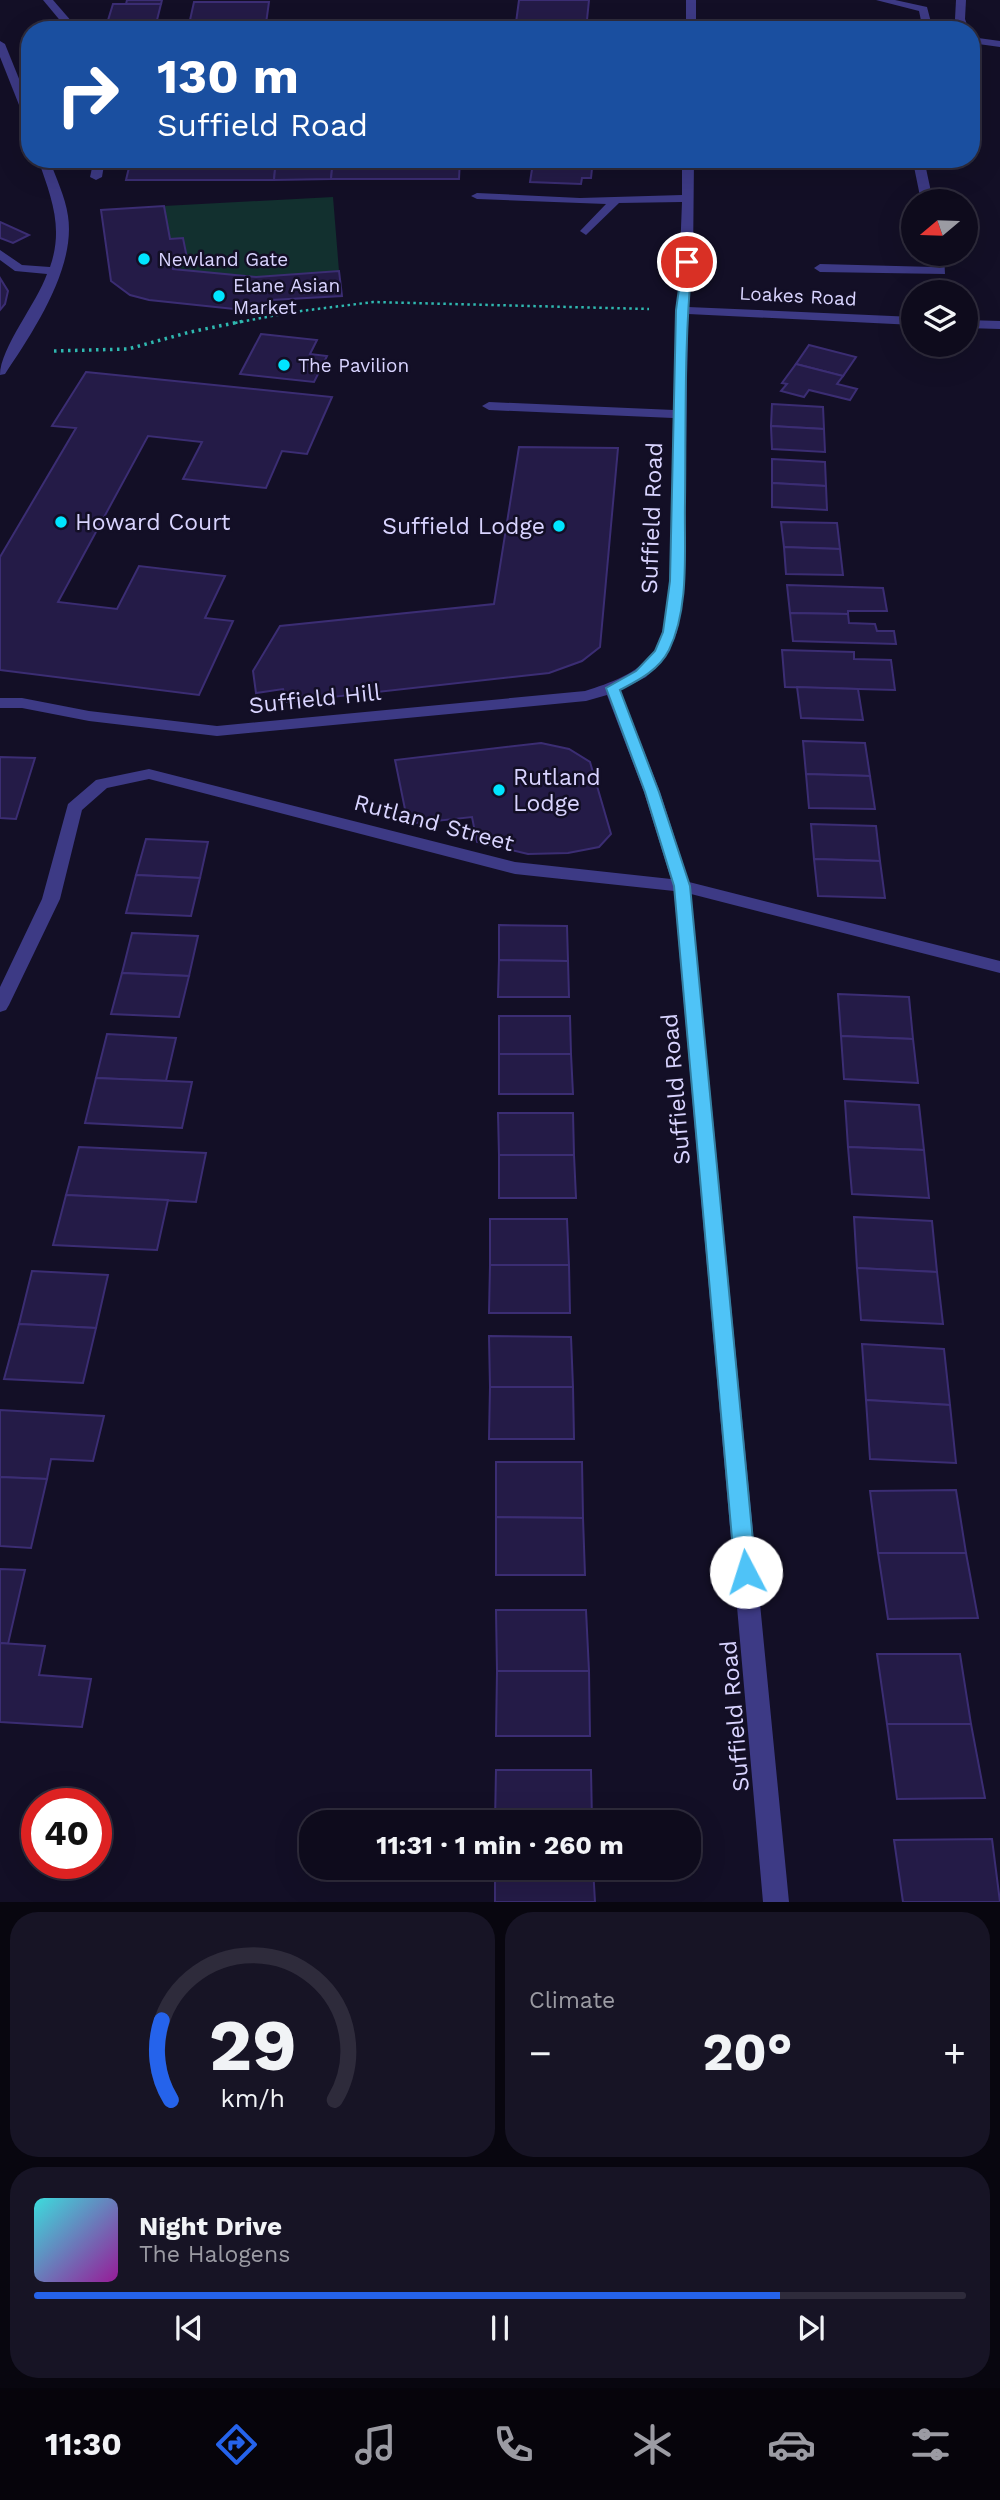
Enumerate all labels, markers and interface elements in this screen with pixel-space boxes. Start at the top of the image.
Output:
text: 130 m [157,47,299,105]
icon: right [42,49,133,140]
text: Suffield Road [157,106,368,144]
north arrow [901,189,978,266]
map controls [901,189,978,357]
pin [657,232,717,292]
icon: arrive [668,243,706,281]
place label: Newland Gate [158,248,288,271]
marker: Newland Gate [136,251,152,267]
place label: Elane Asian Market [233,274,340,319]
button: layers [901,280,978,357]
street label: Loakes Road [739,281,857,311]
marker: Elane Asian Market [211,288,227,304]
place label: The Pavilion [298,354,409,377]
marker: The Pavilion [276,357,292,373]
street label: Suffield Road [636,442,668,594]
place label: Howard Court [75,509,231,536]
place label: Suffield Lodge [382,513,545,540]
marker: Howard Court [53,514,69,530]
marker: Suffield Lodge [551,518,567,534]
street label: Suffield Hill [248,679,382,719]
place label: Rutland Lodge [513,764,601,817]
marker: Rutland Lodge [491,782,507,798]
street label: Rutland Street [351,789,517,857]
street label: Suffield Road [656,1012,696,1166]
position arrow [709,1535,783,1609]
street label: Suffield Road [715,1639,755,1793]
speed limit sign: 40 [21,1788,112,1879]
text: 11:31 · 1 min · 260 m [376,1830,624,1860]
text: Climate [529,1987,615,2014]
text: 29 [208,2003,297,2089]
text: 20° [702,2022,793,2083]
text: − [529,2031,552,2075]
text: + [943,2031,966,2075]
text: km/h [220,2084,285,2113]
text: Night Drive [139,2211,282,2241]
text: The Halogens [139,2241,290,2268]
icon: previous [170,2309,208,2347]
icon: pause [481,2309,519,2347]
icon: next [792,2309,830,2347]
icon: directions [212,2420,261,2469]
icon: music [351,2420,400,2469]
icon: phone [489,2420,538,2469]
icon: climate [628,2420,677,2469]
icon: car [767,2420,816,2469]
icon: filters [906,2420,955,2469]
text: 11:30 [45,2425,122,2463]

